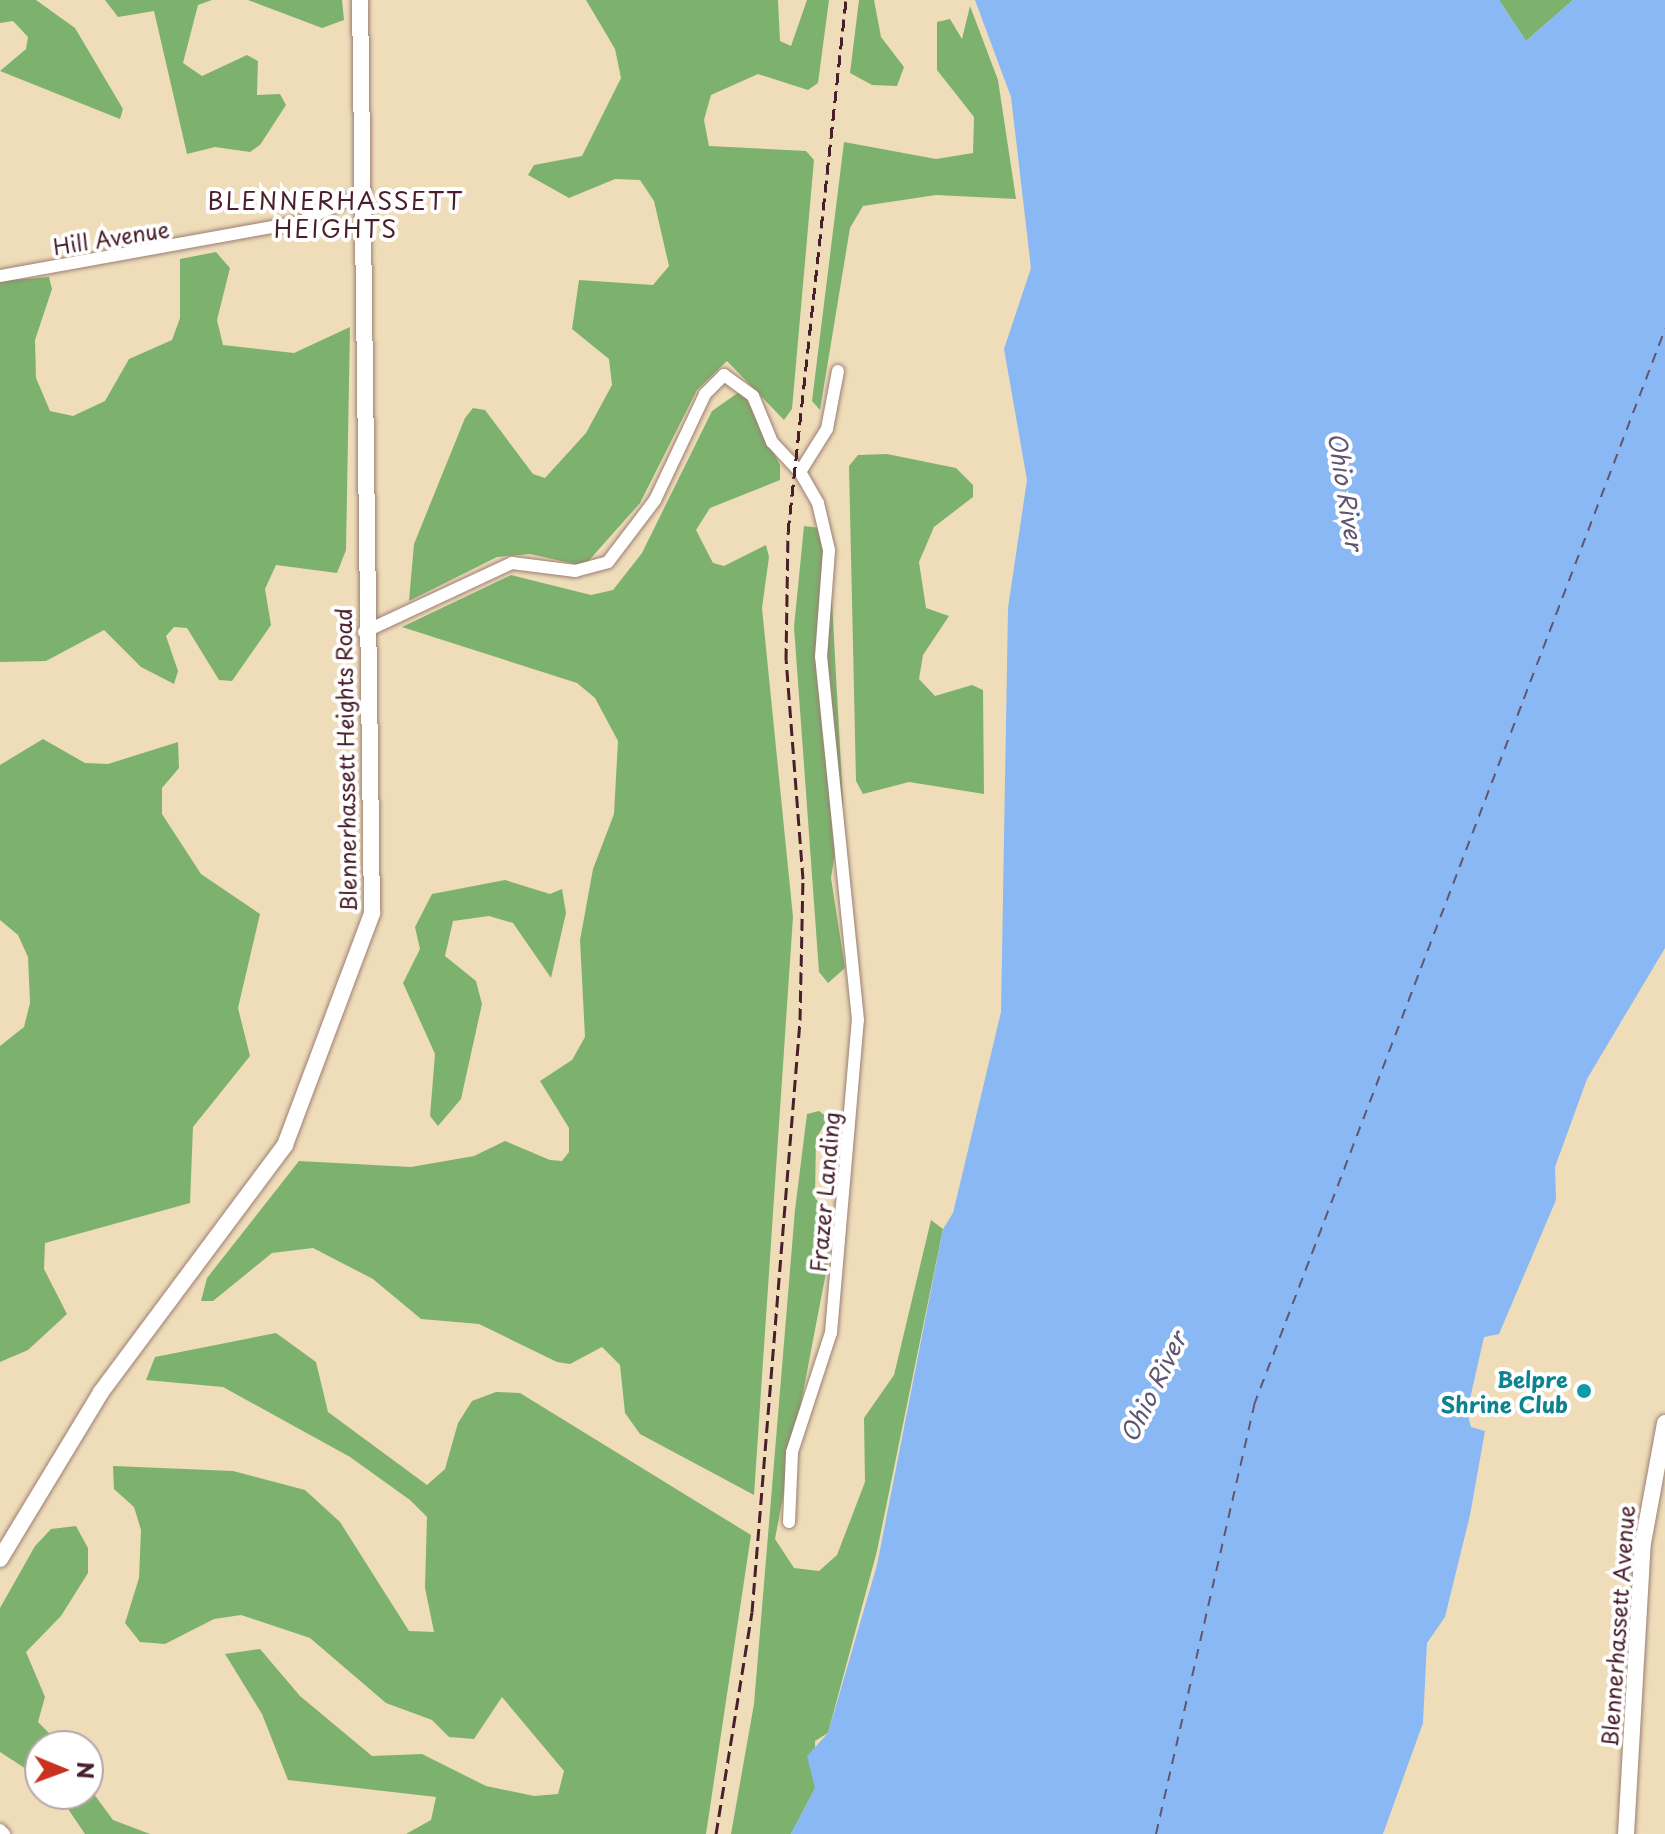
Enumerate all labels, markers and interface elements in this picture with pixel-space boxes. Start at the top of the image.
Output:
district label: BLENNERHASSETT HEIGHTS [208,187,464,243]
street label: Hill Avenue [51,215,171,259]
water label: Ohio River [1322,430,1370,552]
street label: Blennerhassett Heights Road [329,607,361,913]
street label: Frazer Landing [804,1111,844,1273]
water label: Ohio River [1114,1327,1192,1447]
place label: Belpre Shrine Club [1440,1365,1568,1416]
marker: Belpre Shrine Club [1575,1382,1593,1400]
street label: Blennerhassett Avenue [1595,1505,1639,1747]
north arrow [24,1730,104,1810]
text: N [70,1761,103,1779]

